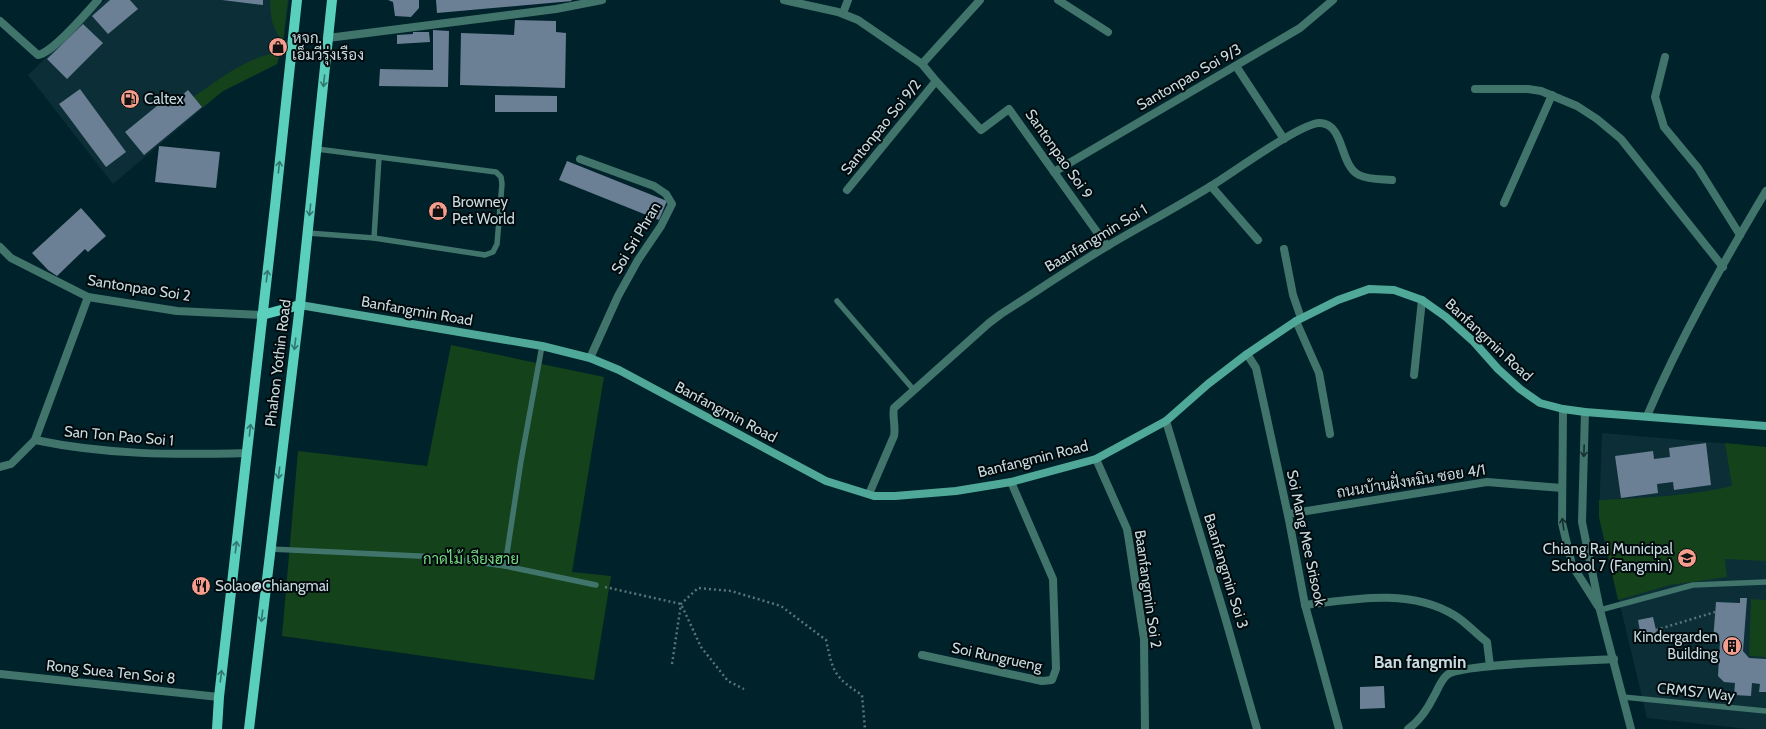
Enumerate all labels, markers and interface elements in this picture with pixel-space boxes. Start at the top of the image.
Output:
place label: หจก. เอ็มวีรุ่งเรือง [292,29,364,66]
shop icon: หจก. เอ็มวีรุ่งเรือง [267,36,289,58]
street label: Santonpao Soi 9/3 [1134,40,1244,114]
one-way arrow [320,74,328,87]
street label: Santonpao Soi 9/2 [837,76,925,178]
fuel station icon: Caltex [119,88,141,110]
place label: Caltex [144,90,184,108]
street label: Santonpao Soi 9 [1021,106,1097,202]
one-way arrow [275,161,283,174]
place label: Browney Pet World [452,193,515,228]
street label: Soi Sri Phran [608,199,664,277]
shop icon: Browney Pet World [427,200,449,222]
street label: Baanfangmin Soi 1 [1042,200,1150,276]
one-way arrow [307,203,314,216]
one-way arrow [263,270,271,283]
street label: Santonpao Soi 2 [86,271,192,305]
street label: Banfangmin Road [360,292,474,330]
street label: Banfangmin Road [1442,295,1536,385]
street label: Phahon Yothin Road [261,298,295,428]
one-way arrow [291,337,299,350]
street label: Banfangmin Road [672,378,780,446]
street label: San Ton Pao Soi 1 [63,422,175,450]
one-way arrow [246,424,253,437]
street label: Banfangmin Road [976,437,1090,481]
one-way arrow [1580,444,1588,457]
street label: ถนนบ้านฝั่งหมิน ซอย 4/1 [1334,455,1487,502]
one-way arrow [275,466,283,479]
street label: Soi Mang Mee Srisook [1283,468,1329,608]
street label: Baanfangmin Soi 3 [1200,511,1252,631]
one-way arrow [1559,518,1567,531]
street label: Baanfangmin Soi 2 [1131,529,1165,649]
place label: Chiang Rai Municipal School 7 (Fangmin) [1543,540,1673,575]
one-way arrow [233,541,240,554]
school or university icon: Chiang Rai Municipal School 7 (Fangmin) [1676,547,1698,569]
park label: กาดไม้ เจียงฮาย [423,549,519,568]
restaurant icon: Solao@Chiangmai [190,575,212,597]
place label: Solao@Chiangmai [215,577,329,595]
one-way arrow [258,609,266,622]
place label: Kindergarden Building [1633,628,1719,663]
building icon: Kindergarden Building [1721,635,1743,657]
street label: Soi Rungrueng [950,639,1045,676]
district label: Ban fangmin [1374,652,1466,672]
street label: Rong Suea Ten Soi 8 [45,656,177,688]
one-way arrow [218,670,225,683]
street label: CRMS7 Way [1656,679,1736,705]

